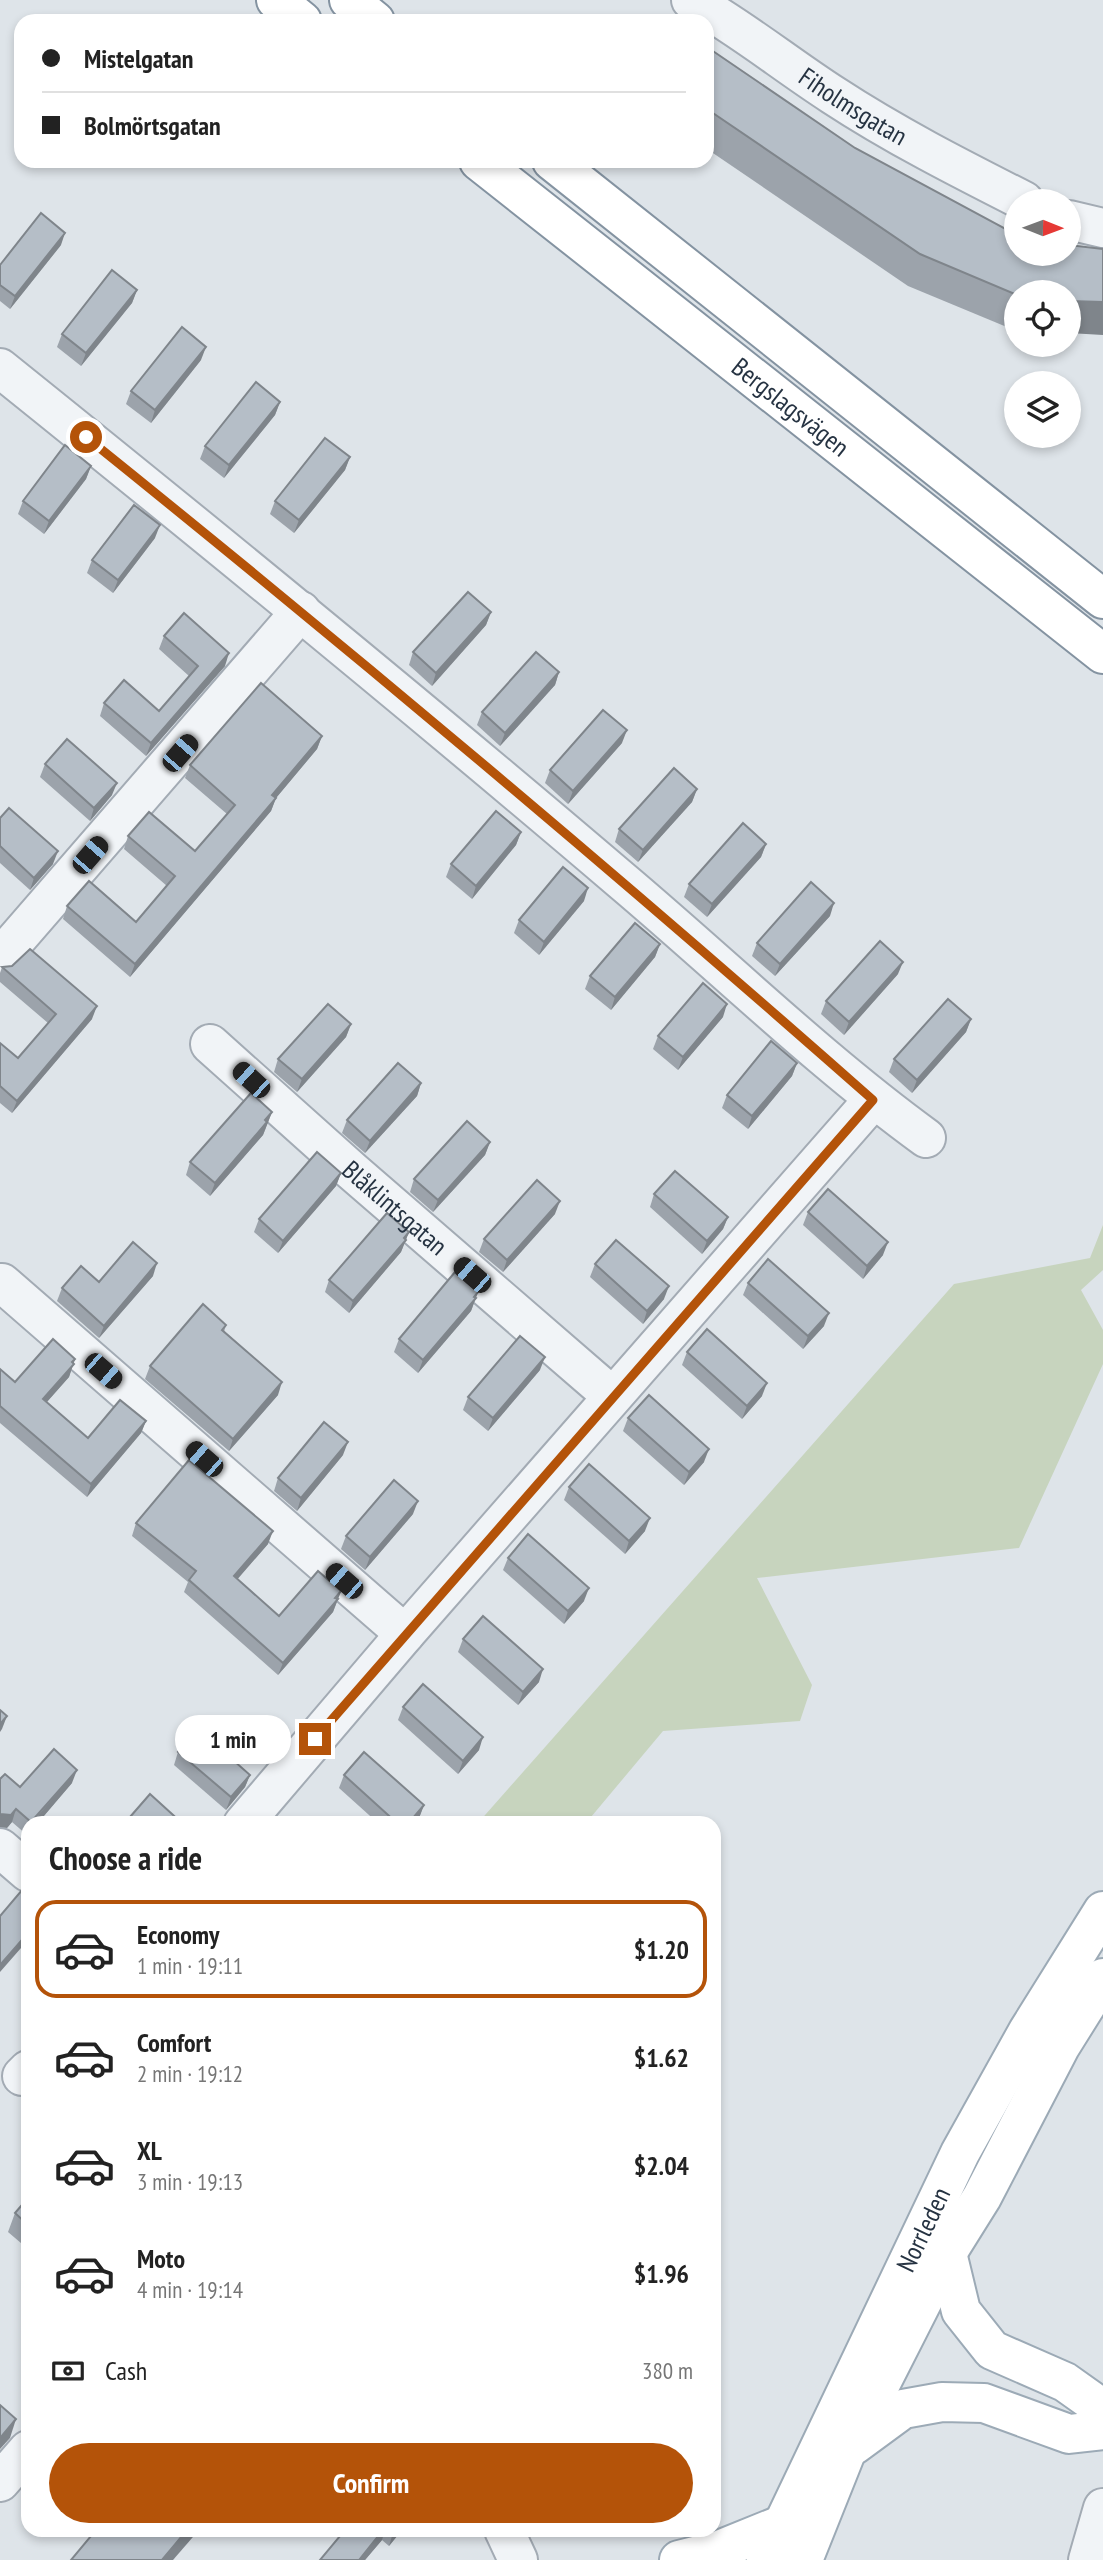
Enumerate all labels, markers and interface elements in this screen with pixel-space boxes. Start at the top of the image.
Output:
text: Mistelgatan [84,42,193,75]
street label: Fiholmsgatan [793,60,913,152]
text: Bolmörtsgatan [84,109,221,142]
north arrow [1004,189,1082,266]
map controls [1004,189,1081,448]
button: locate [1004,280,1081,357]
street label: Bergslagsvägen [725,350,856,463]
button: layers [1004,371,1081,448]
route start [70,421,102,453]
car [159,730,202,776]
car [69,832,112,878]
car [229,1058,274,1102]
street label: Blåklintsgatan [336,1153,454,1262]
car [450,1253,495,1297]
car [81,1349,126,1393]
car [182,1437,227,1481]
car [322,1559,367,1603]
callout: 1 min [175,1714,290,1764]
route end [299,1723,331,1755]
text: 1 min [210,1725,256,1754]
text: Choose a ride [49,1837,202,1879]
icon: car [53,1918,116,1981]
text: Economy [137,1918,219,1951]
text: $1.20 [634,1933,689,1966]
text: 1 min · 19:11 [137,1951,243,1980]
icon: car [53,2026,116,2089]
text: Comfort [137,2026,211,2059]
text: $1.62 [634,2041,689,2074]
text: 2 min · 19:12 [137,2059,243,2088]
icon: car [53,2134,116,2197]
text: XL [137,2134,162,2167]
text: $2.04 [634,2149,689,2182]
text: 3 min · 19:13 [137,2167,243,2196]
street label: Norrleden [889,2182,957,2277]
icon: car [53,2242,116,2305]
text: Moto [137,2242,185,2275]
text: $1.96 [634,2257,689,2290]
text: 4 min · 19:14 [137,2275,243,2304]
icon: cash [49,2352,87,2390]
text: Cash [105,2354,147,2387]
text: 380 m [642,2356,693,2385]
button: Confirm [49,2443,693,2523]

